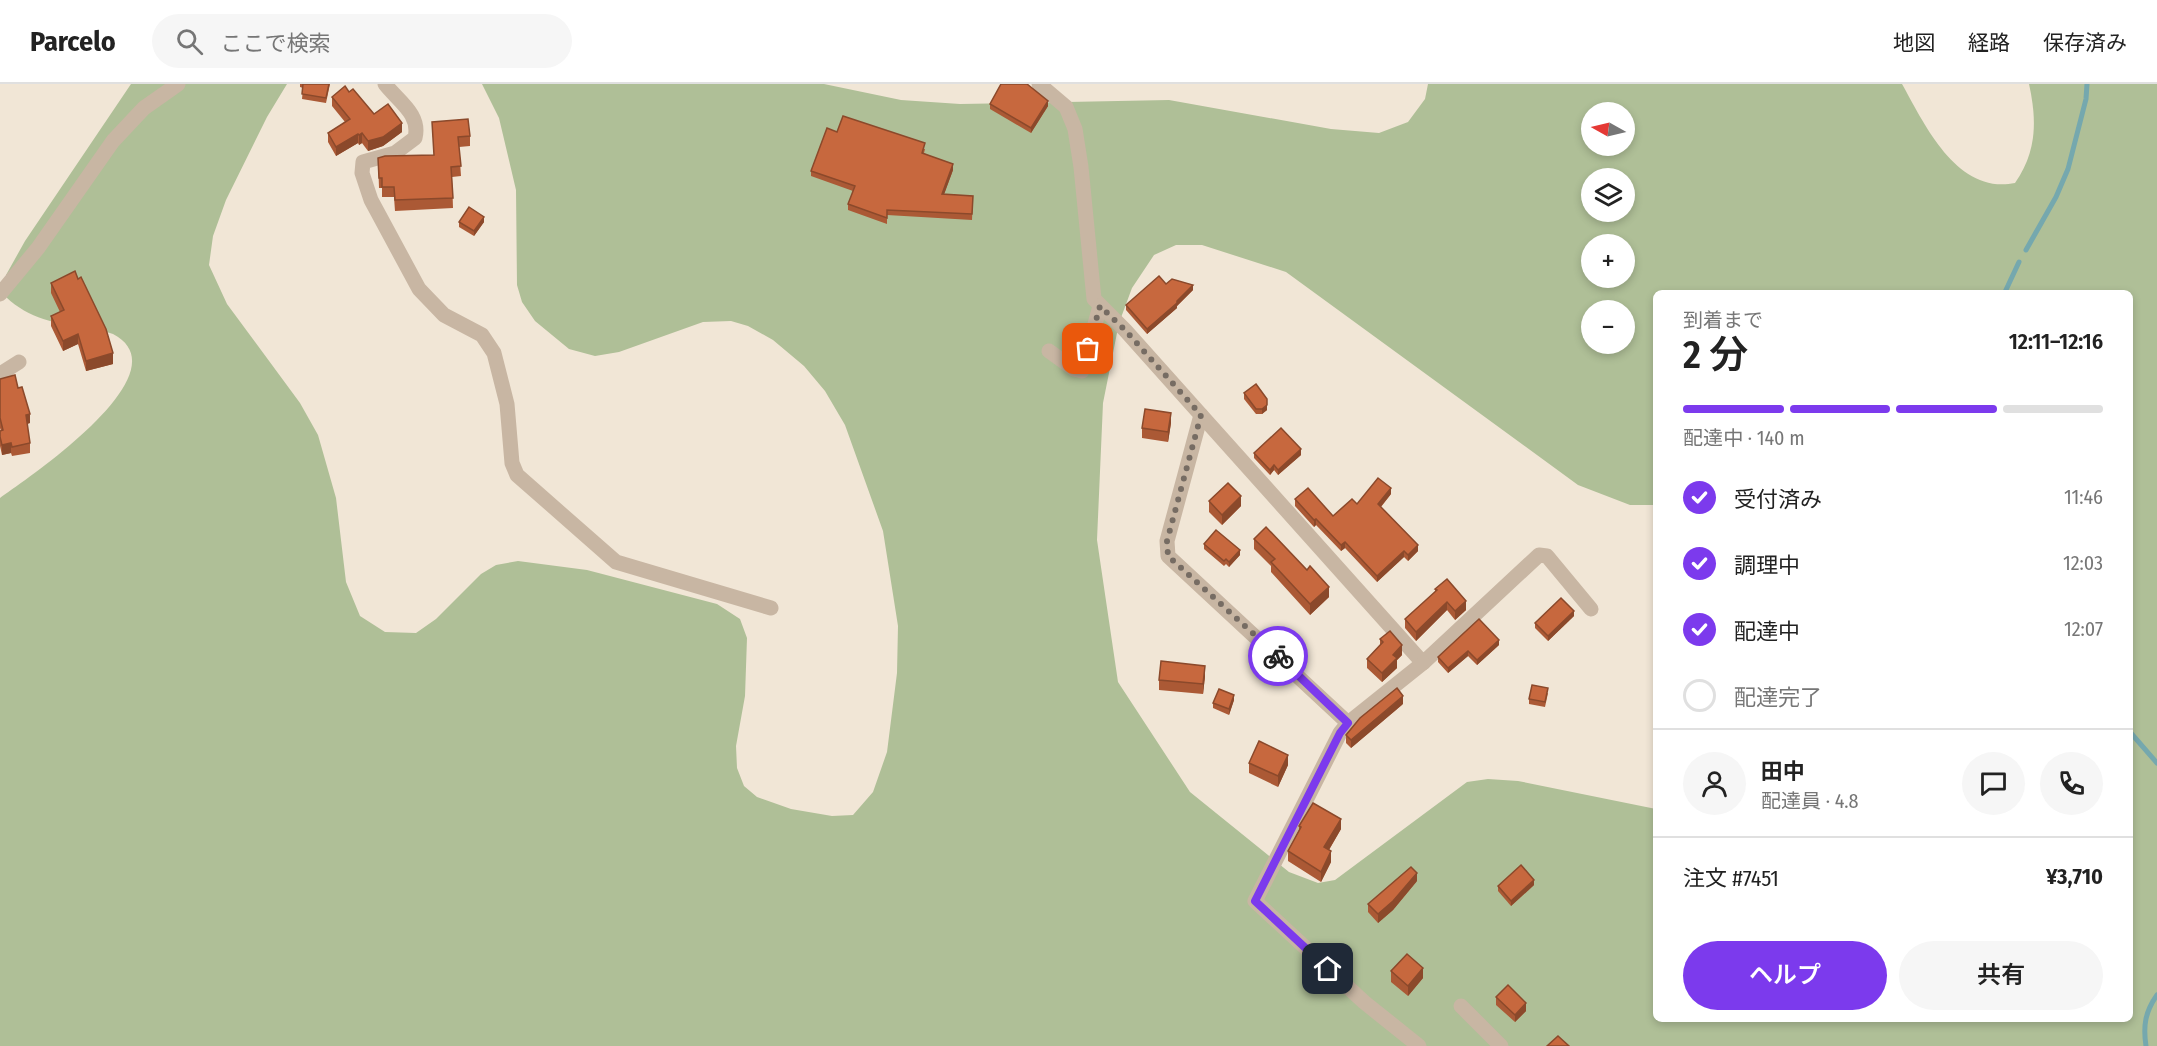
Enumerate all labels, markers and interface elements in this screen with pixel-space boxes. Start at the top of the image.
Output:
search box [152,14,572,68]
text: Parcelo [30,25,116,58]
icon: search [173,25,206,58]
text: ここで検索 [221,30,331,57]
text: 地図 [1893,30,1935,56]
text: 経路 [1968,30,2010,56]
text: 保存済み [2043,30,2127,56]
north arrow [1581,102,1635,156]
map controls [1581,102,1635,354]
button: layers [1581,168,1635,222]
button: + [1581,234,1635,288]
button: − [1581,300,1635,354]
text: 到着まで [1683,308,1763,332]
pin [1062,323,1113,374]
text: 12:11–12:16 [2009,328,2103,355]
icon: bag [1071,332,1104,365]
text: 2 分 [1683,332,1748,378]
text: 配達中 · 140 m [1683,426,1805,450]
icon: check [1683,481,1716,514]
text: 11:46 [2064,485,2103,509]
text: 受付済み [1734,486,1822,513]
icon: check [1683,547,1716,580]
text: 12:03 [2063,551,2103,575]
text: 調理中 [1734,552,1800,579]
icon: check [1683,613,1716,646]
text: 12:07 [2064,617,2103,641]
text: 配達中 [1734,618,1800,645]
courier [1248,626,1308,686]
icon: bike [1262,640,1295,673]
text: 配達完了 [1734,684,1822,711]
button: person [1683,752,1746,815]
button: chat [1962,752,2025,815]
button: phone [2040,752,2103,815]
text: 田中 [1761,758,1805,785]
text: 配達員 · 4.8 [1761,789,1859,813]
text: ¥3,710 [2046,863,2103,890]
text: 注文 #7451 [1683,865,1779,892]
button: ヘルプ [1683,941,1887,1010]
button: 共有 [1899,941,2103,1010]
pin [1302,943,1353,994]
icon: home [1311,952,1344,985]

